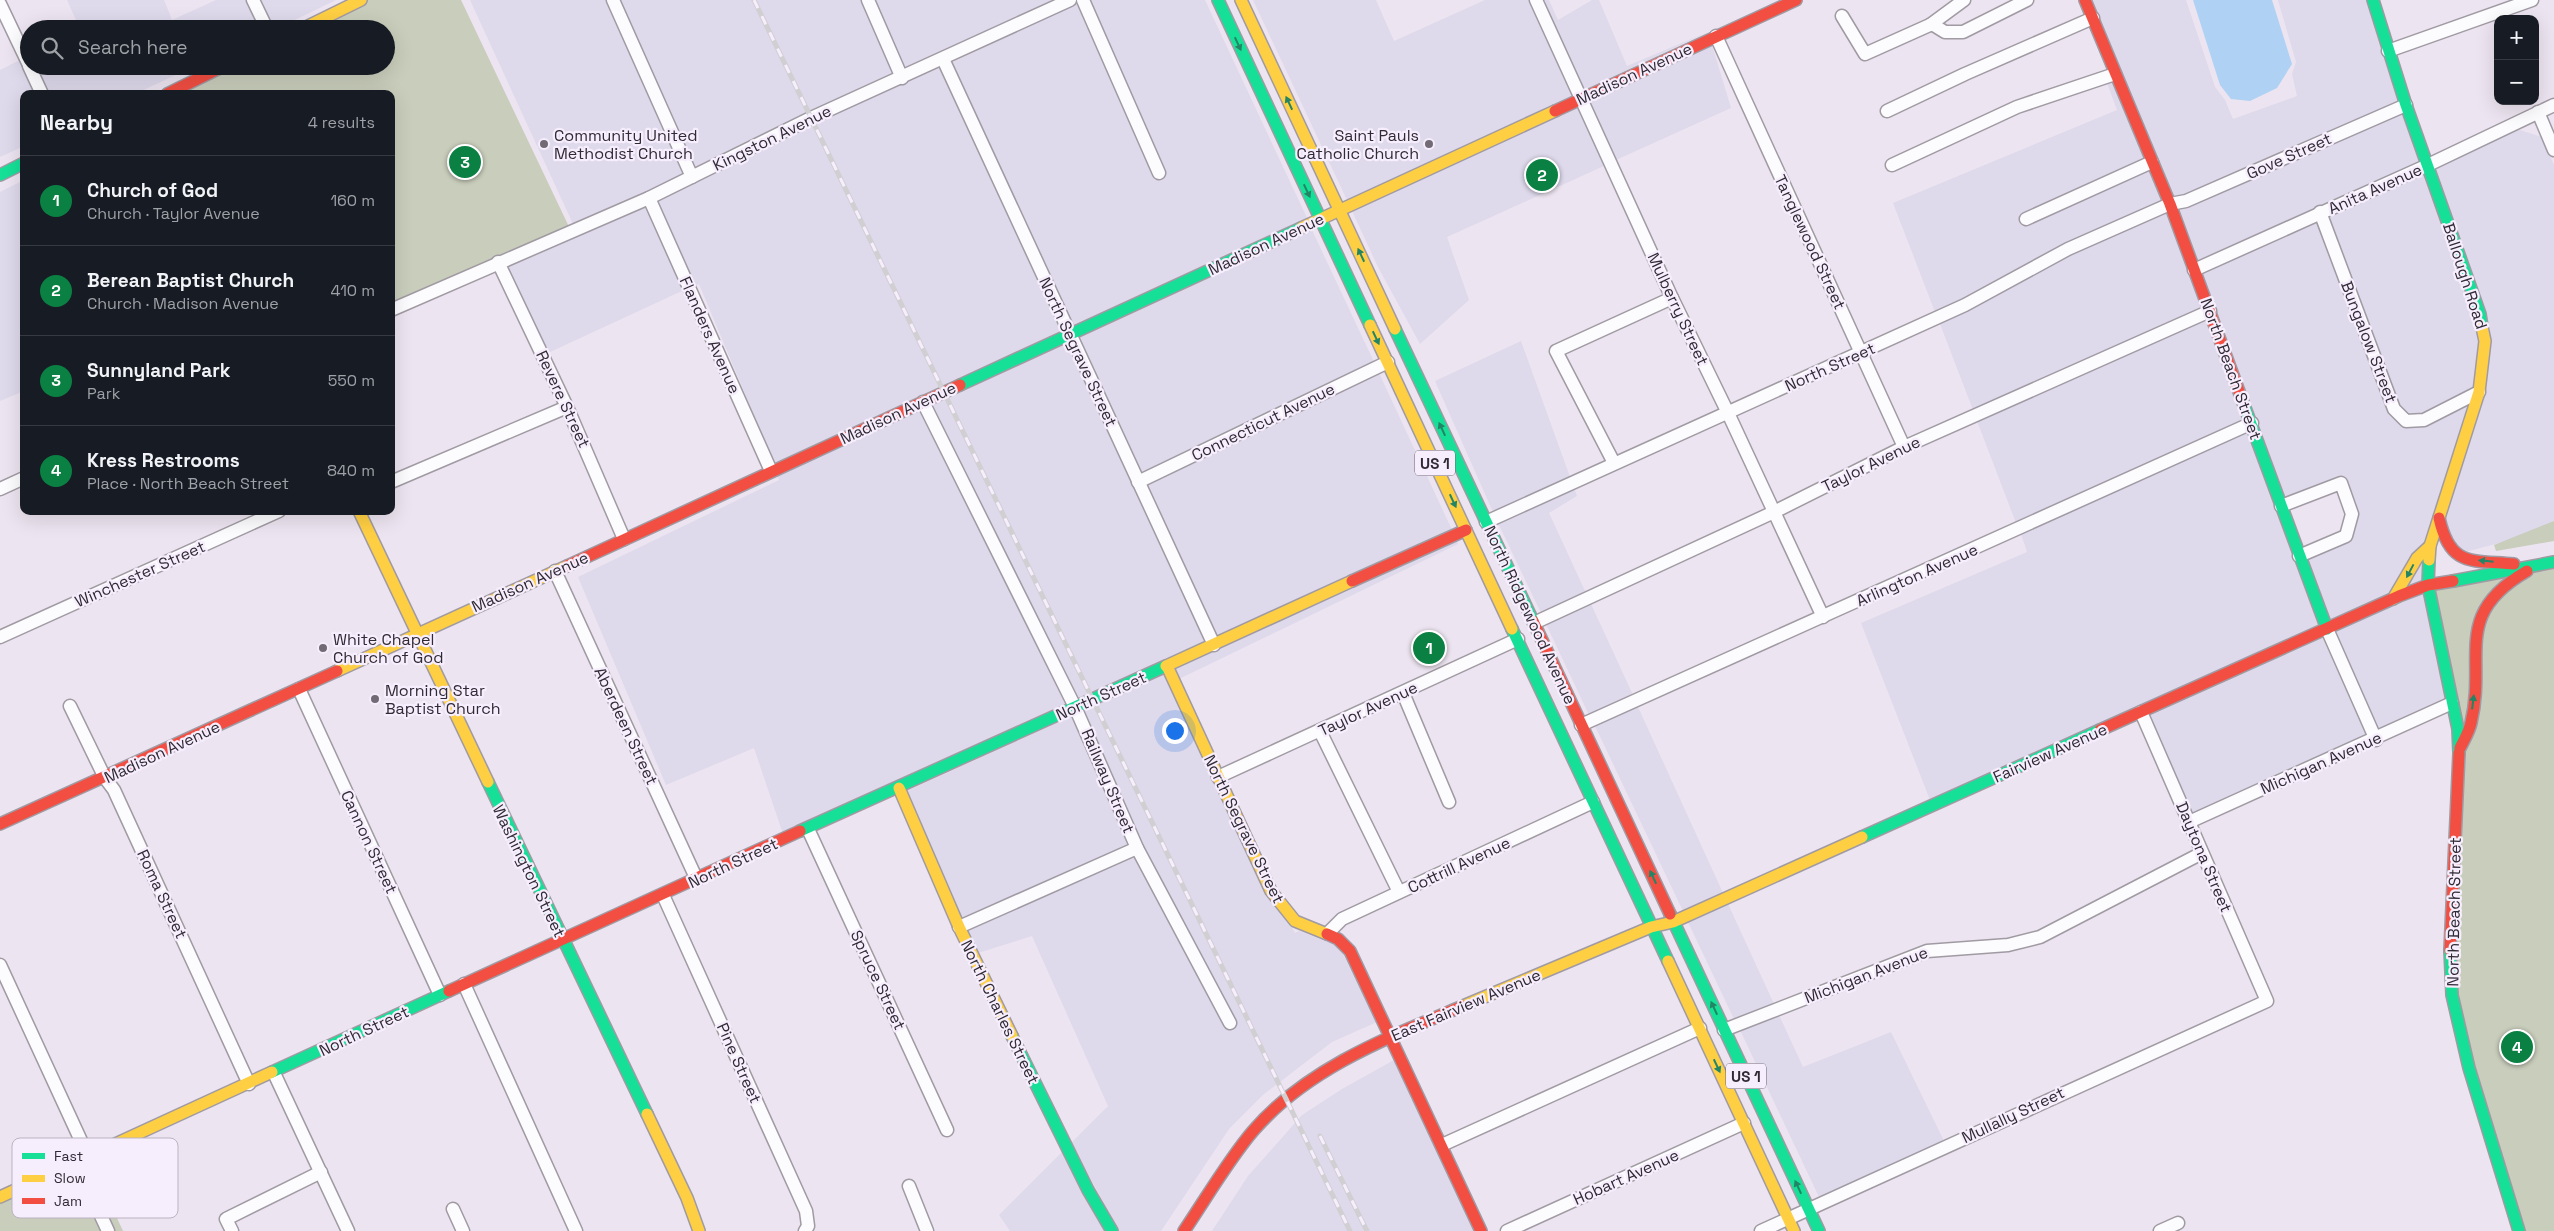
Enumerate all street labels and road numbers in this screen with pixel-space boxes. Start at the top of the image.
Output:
street label: Madison Avenue [1573,38,1695,110]
street label: Kingston Avenue [709,100,835,176]
street label: Gove Street [2243,128,2335,184]
street label: Anita Avenue [2325,159,2425,219]
street label: Tanglewood Street [1770,171,1850,313]
street label: Madison Avenue [1205,208,1327,280]
street label: Ballough Road [2438,220,2492,332]
street label: Mulberry Street [1643,249,1713,369]
street label: Flanders Avenue [675,273,745,397]
street label: North Segrave Street [1034,274,1122,430]
street label: Bungalow Street [2336,278,2402,406]
street label: North Beach Street [2196,295,2266,443]
street label: North Street [1782,338,1878,396]
street label: Revere Street [531,347,595,451]
street label: Madison Avenue [837,377,959,449]
street label: Connecticut Avenue [1188,378,1338,466]
street label: Taylor Avenue [1818,431,1924,497]
road number: US 1 [1415,450,1455,476]
street label: North Ridgewood Avenue [1479,522,1581,708]
street label: Winchester Street [72,536,208,612]
street label: Arlington Avenue [1853,539,1981,611]
street label: Madison Avenue [468,547,592,617]
street label: Aberdeen Street [590,664,662,788]
street label: North Street [1053,667,1149,725]
street label: Taylor Avenue [1315,677,1421,741]
street label: Madison Avenue [101,716,223,788]
street label: Fairview Avenue [1990,718,2110,788]
street label: Railway Street [1077,726,1139,836]
street label: Michigan Avenue [2257,727,2385,799]
street label: North Segrave Street [1199,751,1289,907]
street label: Cannon Street [336,787,402,897]
street label: Daytona Street [2171,798,2237,916]
street label: Washington Street [488,801,570,941]
street label: Cottrill Avenue [1404,832,1514,898]
street label: North Street [685,833,781,893]
street label: North Beach Street [2442,837,2466,987]
street label: Roma Street [132,846,192,942]
street label: Spruce Street [846,927,910,1033]
street label: North Charles Street [956,936,1044,1088]
street label: Michigan Avenue [1801,942,1931,1008]
street label: East Fairview Avenue [1388,964,1544,1046]
street label: North Street [316,1001,412,1061]
street label: Pine Street [712,1020,766,1106]
road number: US 1 [1726,1064,1766,1088]
street label: Mullally Street [1958,1082,2068,1148]
street label: Hobart Avenue [1570,1144,1682,1210]

